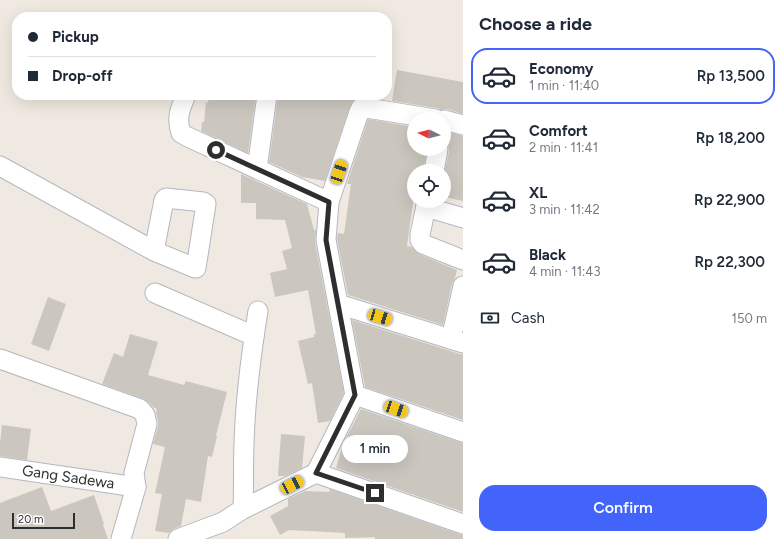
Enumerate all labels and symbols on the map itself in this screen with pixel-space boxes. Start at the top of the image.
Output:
north arrow [407,112,451,156]
route start [207,141,225,159]
car [329,159,349,185]
car [367,308,393,326]
car [383,399,409,419]
callout: 1 min [342,435,408,463]
street label: Gang Sadewa [21,461,116,493]
car [279,474,305,496]
route end [366,484,384,502]
scale bar [12,511,75,530]

